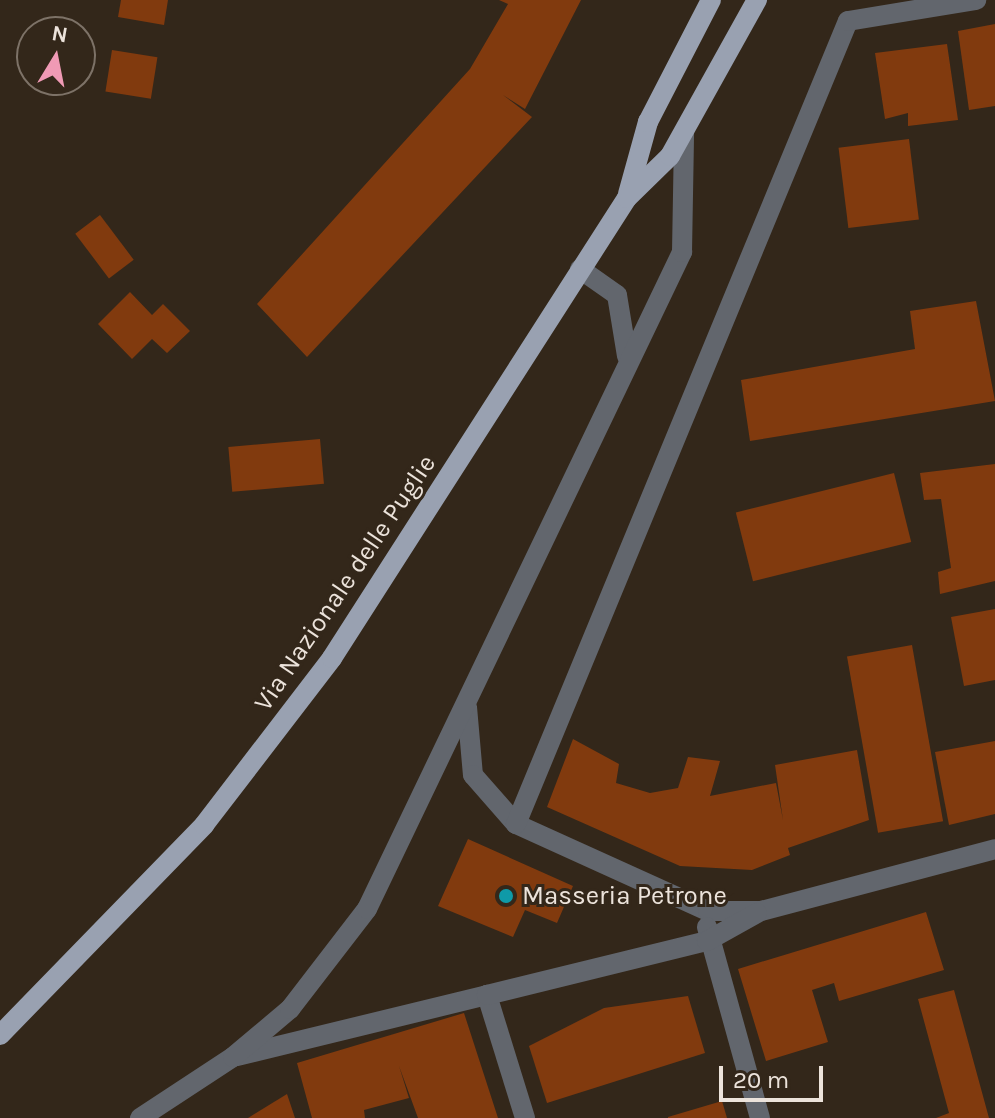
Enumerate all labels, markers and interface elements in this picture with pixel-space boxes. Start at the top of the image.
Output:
north arrow [16,16,96,96]
text: N [50,20,70,49]
street label: Via Nazionale delle Puglie [248,449,442,717]
place label: Masseria Petrone [522,880,727,912]
marker: Masseria Petrone [497,887,515,905]
scale bar [723,1050,827,1100]
text: 20 m [733,1066,789,1094]

